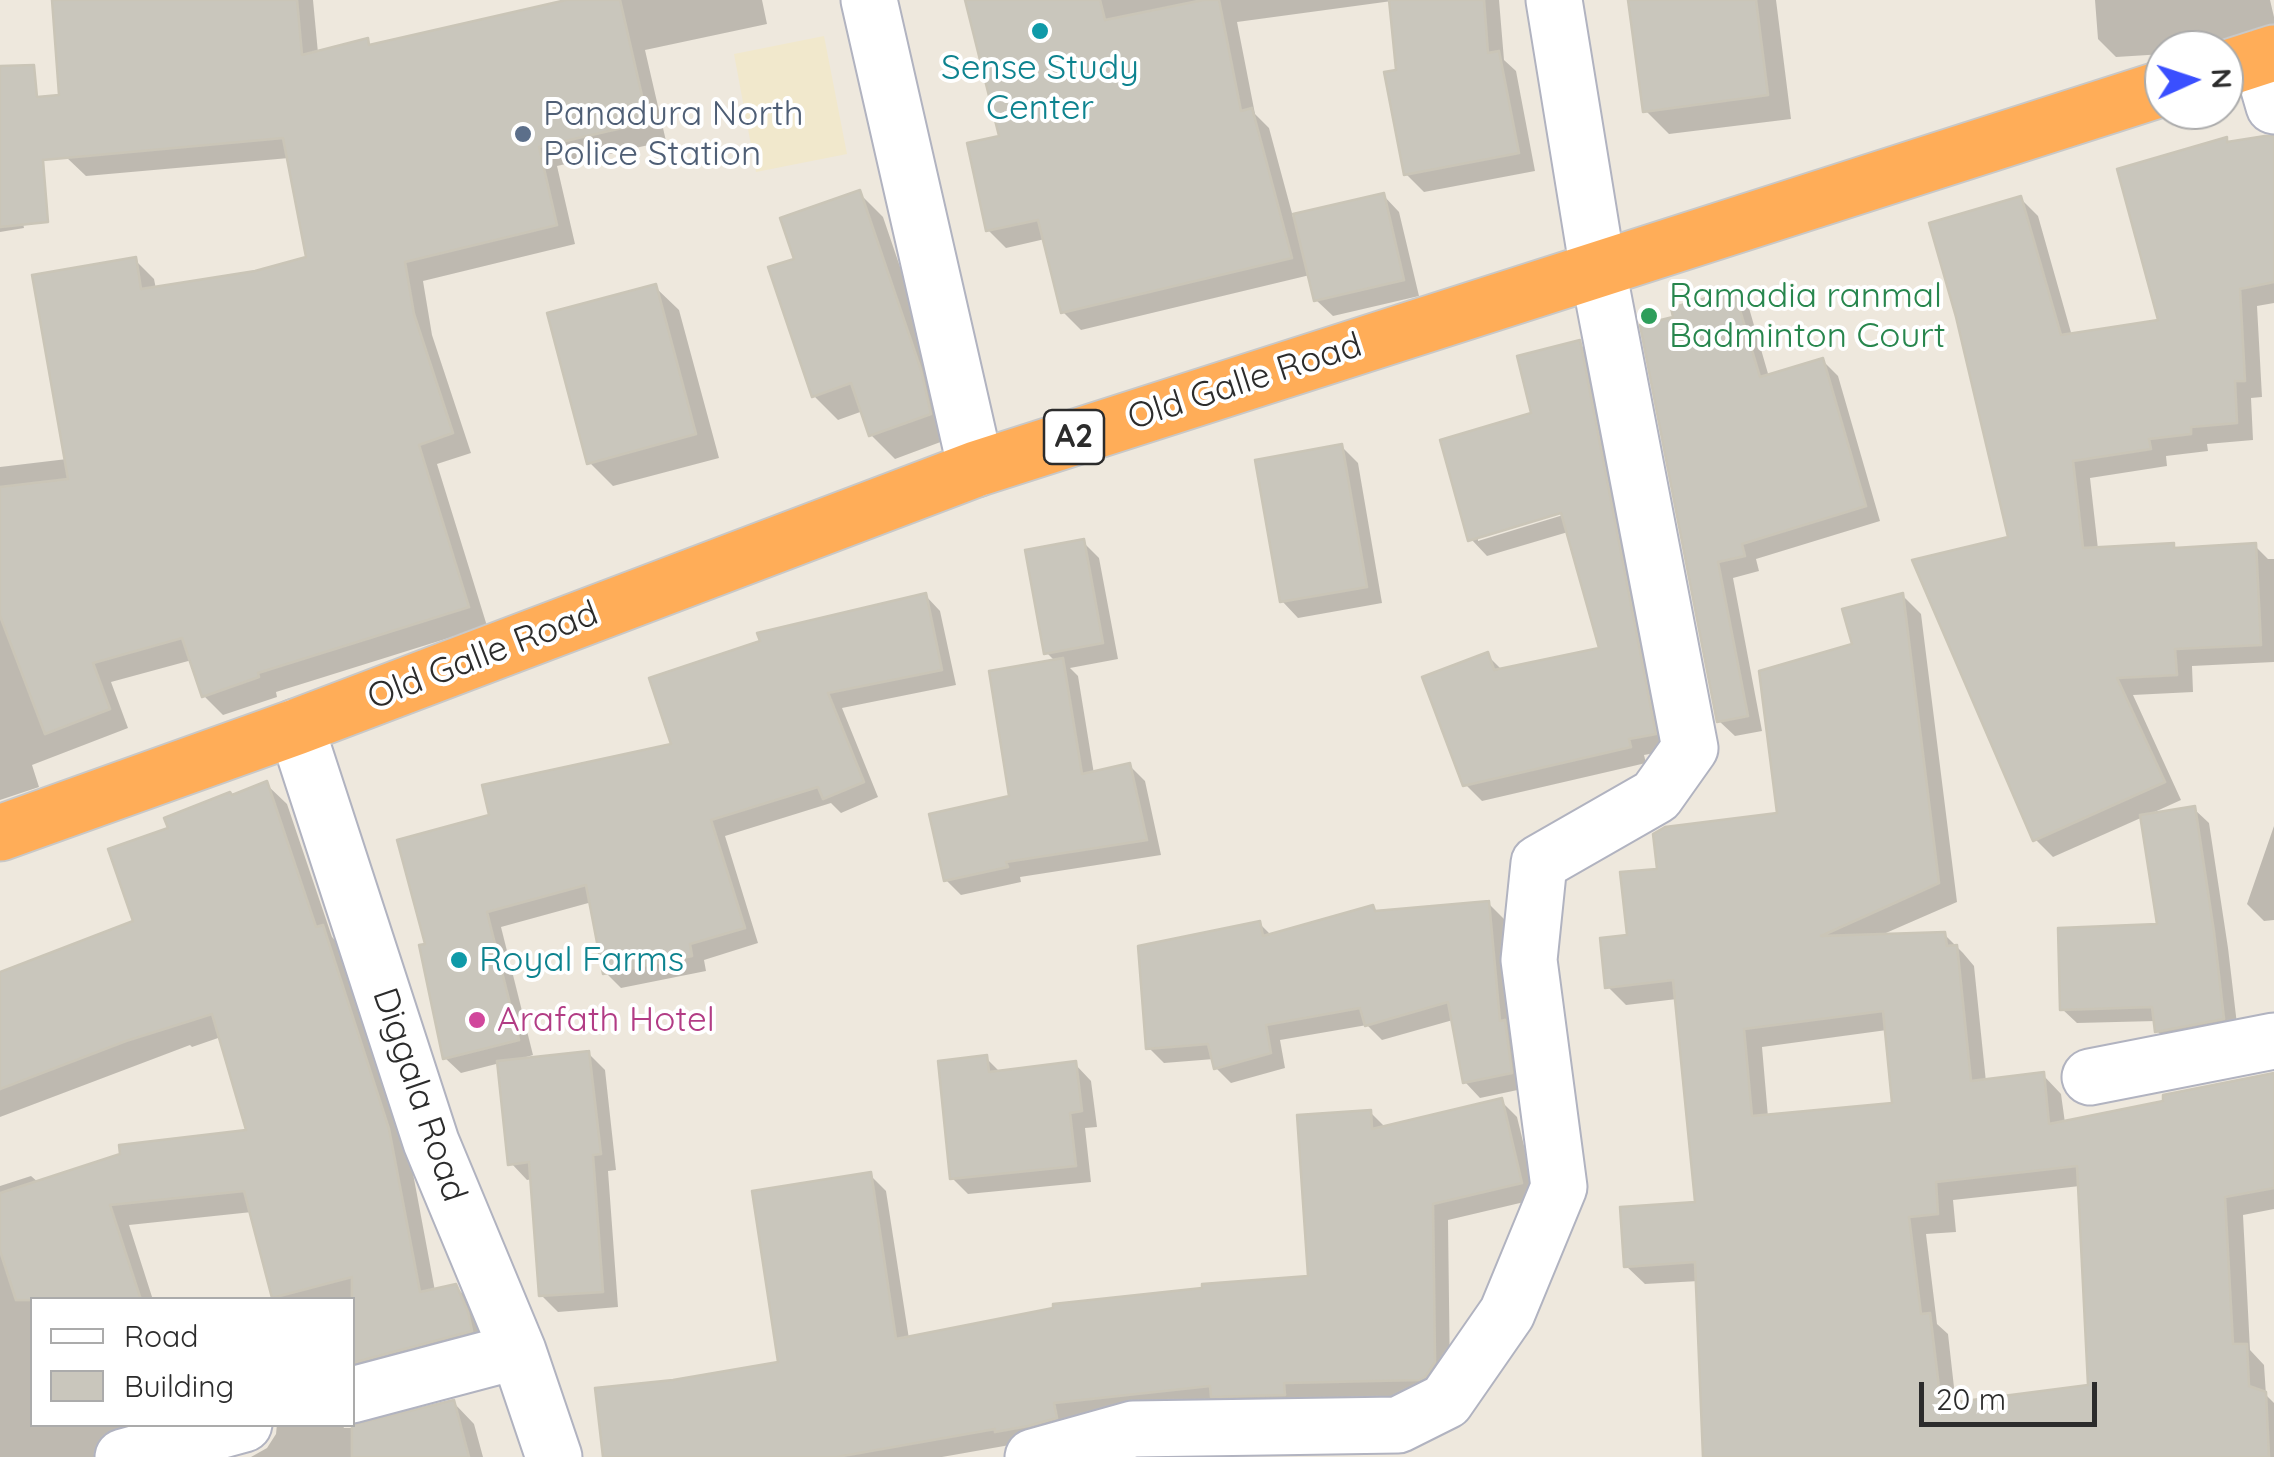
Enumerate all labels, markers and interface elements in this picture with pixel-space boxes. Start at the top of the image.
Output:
marker: Sense Study Center [1029,20,1051,42]
north arrow [2144,30,2244,130]
place label: Sense Study Center [941,47,1139,129]
text: N [2204,67,2240,90]
place label: Panadura North Police Station [543,93,804,175]
marker: Panadura North Police Station [512,123,534,145]
place label: Ramadia ranmal Badminton Court [1669,275,1946,357]
marker: Ramadia ranmal Badminton Court [1638,305,1660,327]
street label: Old Galle Road [1123,324,1367,440]
road number: A2 [1044,410,1104,464]
street label: Old Galle Road [362,593,604,719]
place label: Royal Farms [479,939,684,981]
marker: Royal Farms [448,949,470,971]
street label: Diggala Road [363,983,475,1207]
place label: Arafath Hotel [497,999,715,1041]
marker: Arafath Hotel [466,1009,488,1031]
legend [30,1297,355,1427]
text: Road [124,1317,198,1355]
scale bar [1924,1362,2102,1424]
text: Building [124,1367,234,1405]
text: 20 m [1936,1380,2006,1418]

